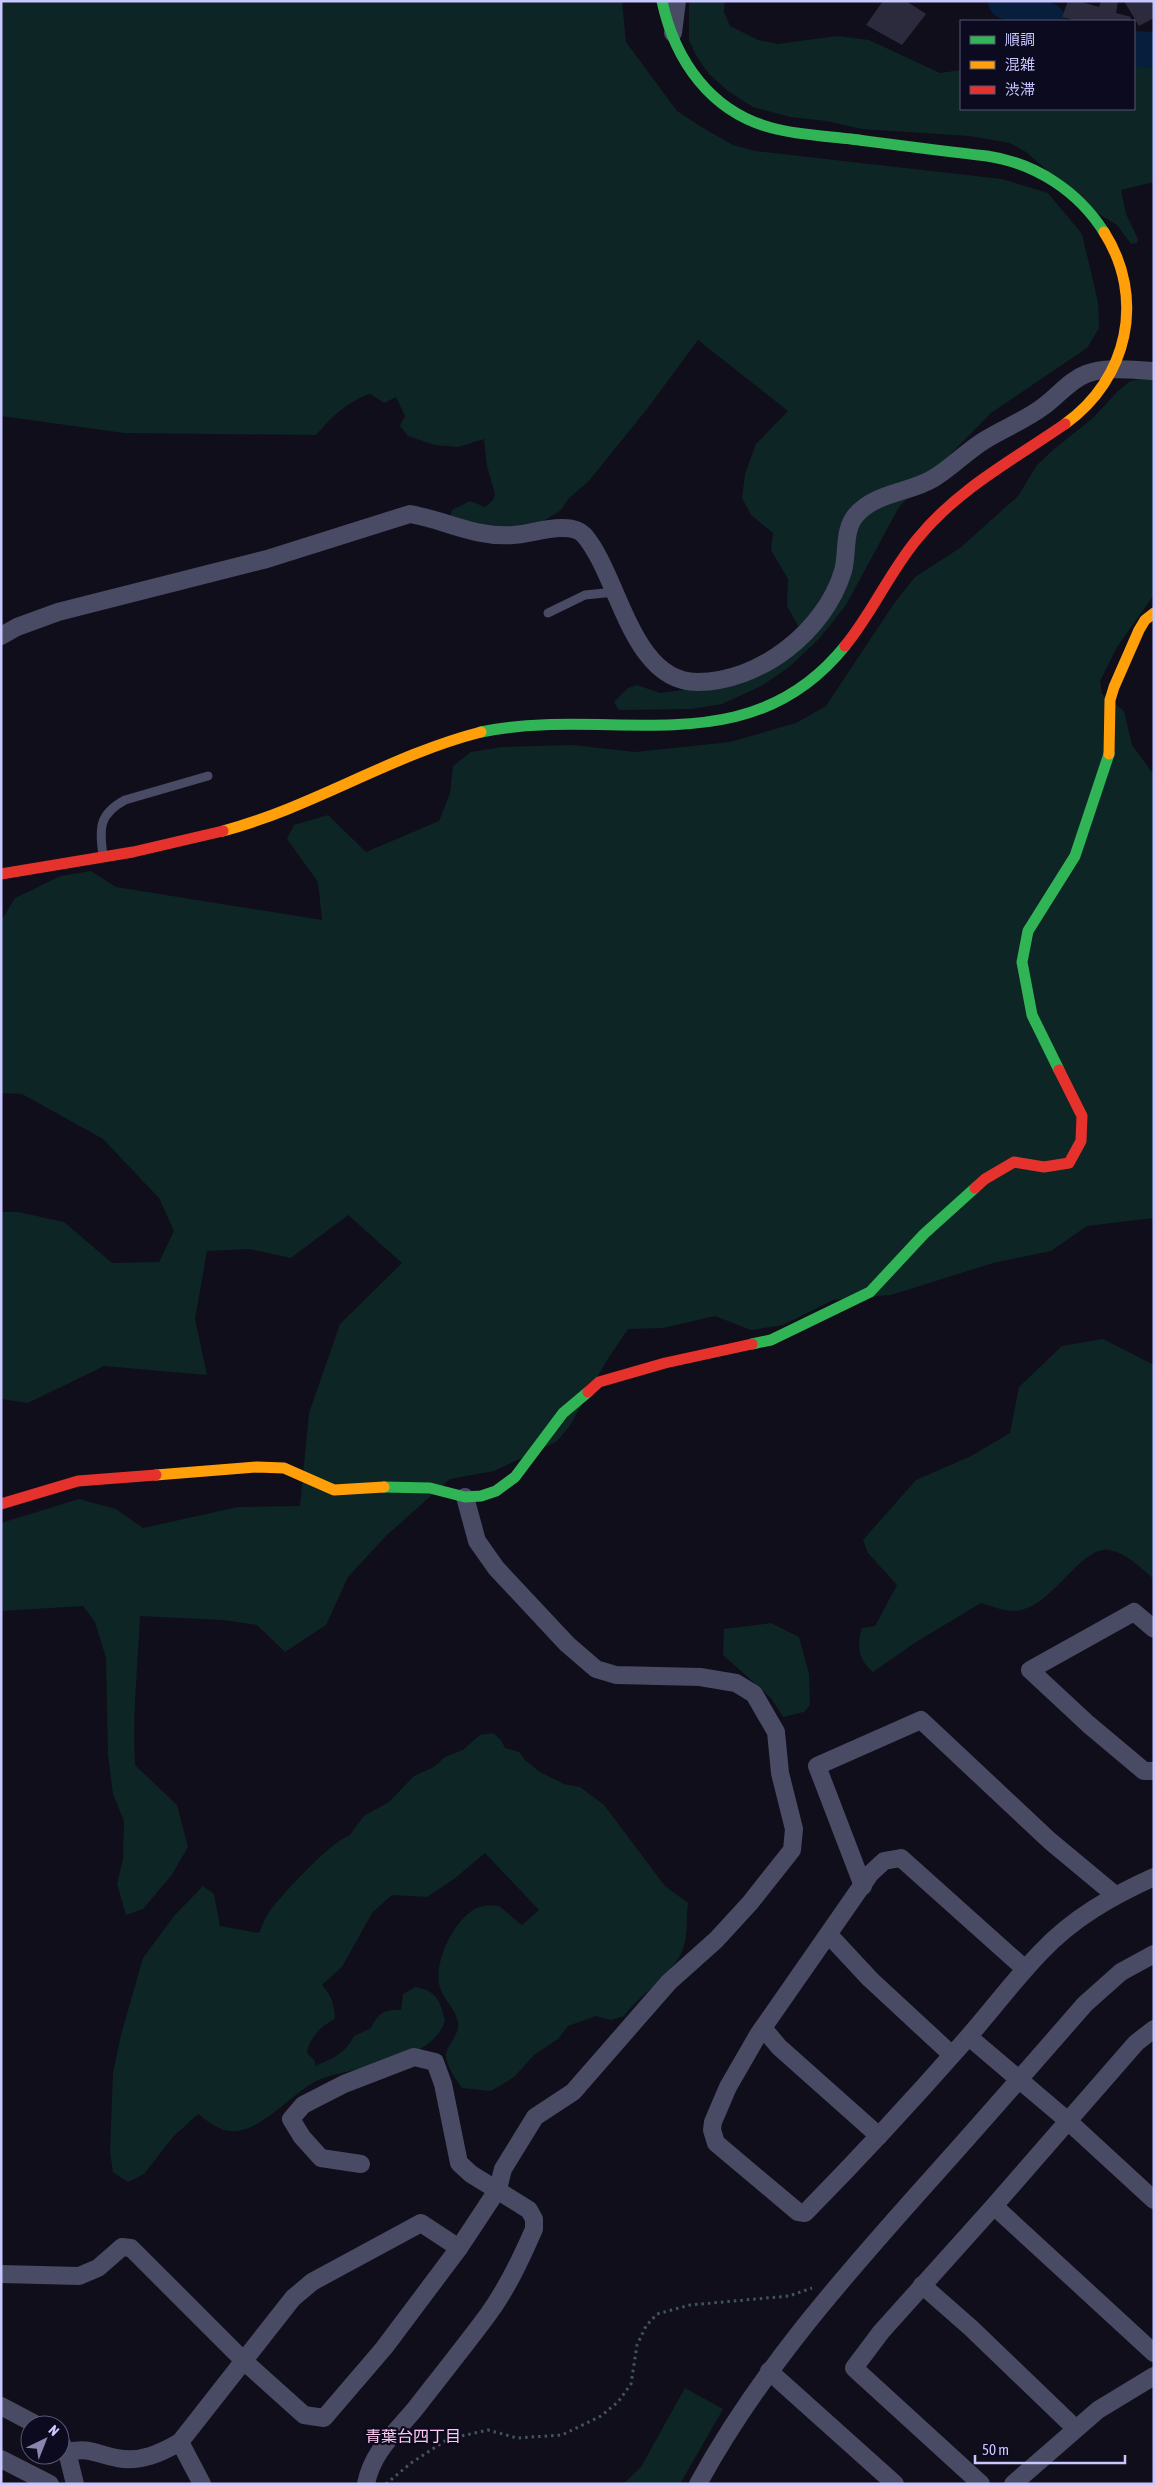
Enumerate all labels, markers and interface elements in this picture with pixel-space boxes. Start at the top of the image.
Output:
legend [960,20,1135,110]
text: 順調 [1005,31,1035,48]
text: 混雑 [1005,56,1035,73]
text: 渋滞 [1005,81,1035,98]
north arrow [20,2415,70,2465]
text: N [45,2422,62,2439]
district label: 青葉台四丁目 [365,2427,461,2445]
scale bar [975,2432,1125,2464]
text: 50 m [982,2441,1009,2458]

